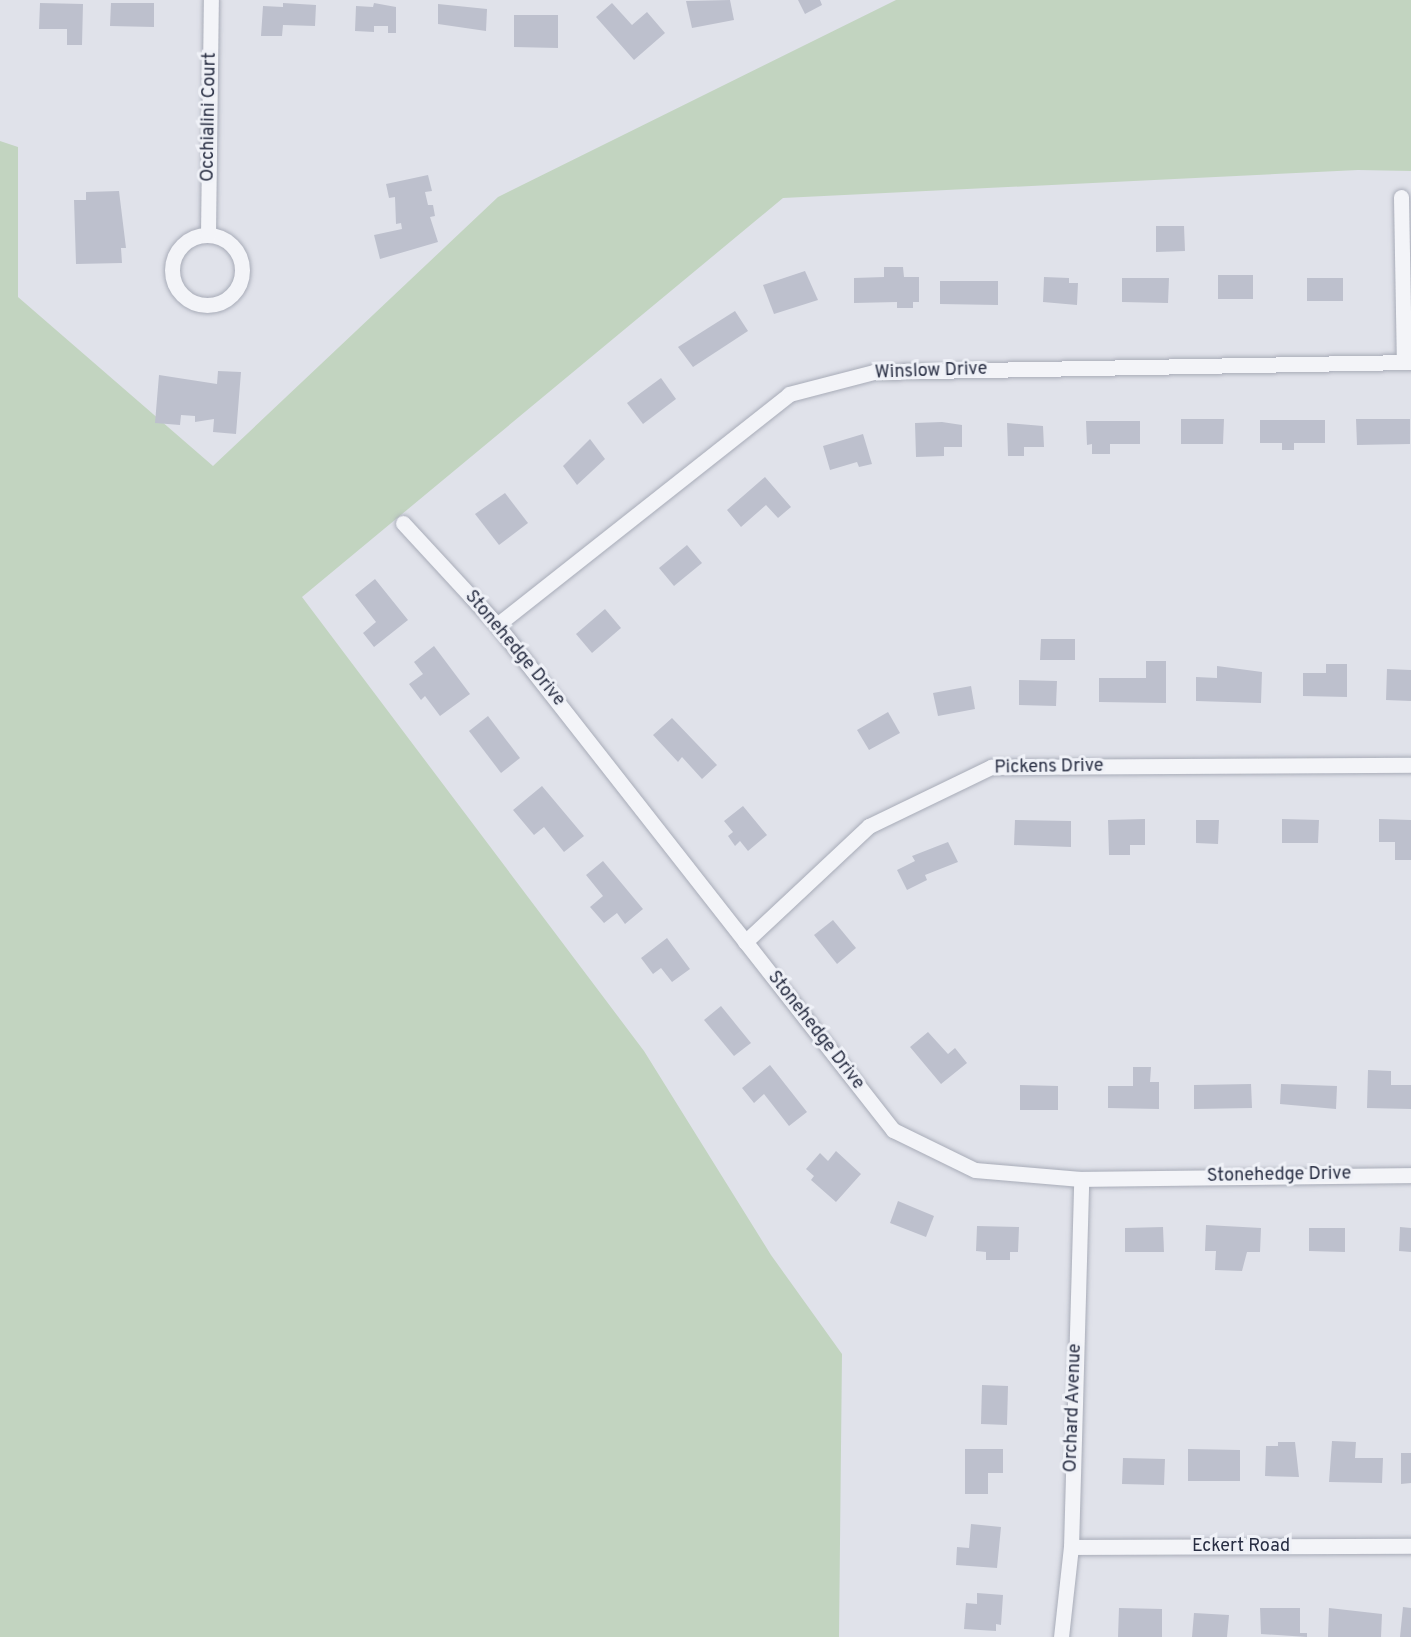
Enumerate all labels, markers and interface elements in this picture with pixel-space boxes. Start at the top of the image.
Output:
street label: Occhialini Court [198,52,222,182]
street label: Winslow Drive [874,359,988,385]
street label: Stonehedge Drive [459,587,569,711]
street label: Pickens Drive [994,756,1104,780]
street label: Stonehedge Drive [762,967,868,1095]
street label: Stonehedge Drive [1207,1164,1351,1188]
street label: Orchard Avenue [1061,1343,1087,1473]
street label: Eckert Road [1192,1536,1290,1558]

